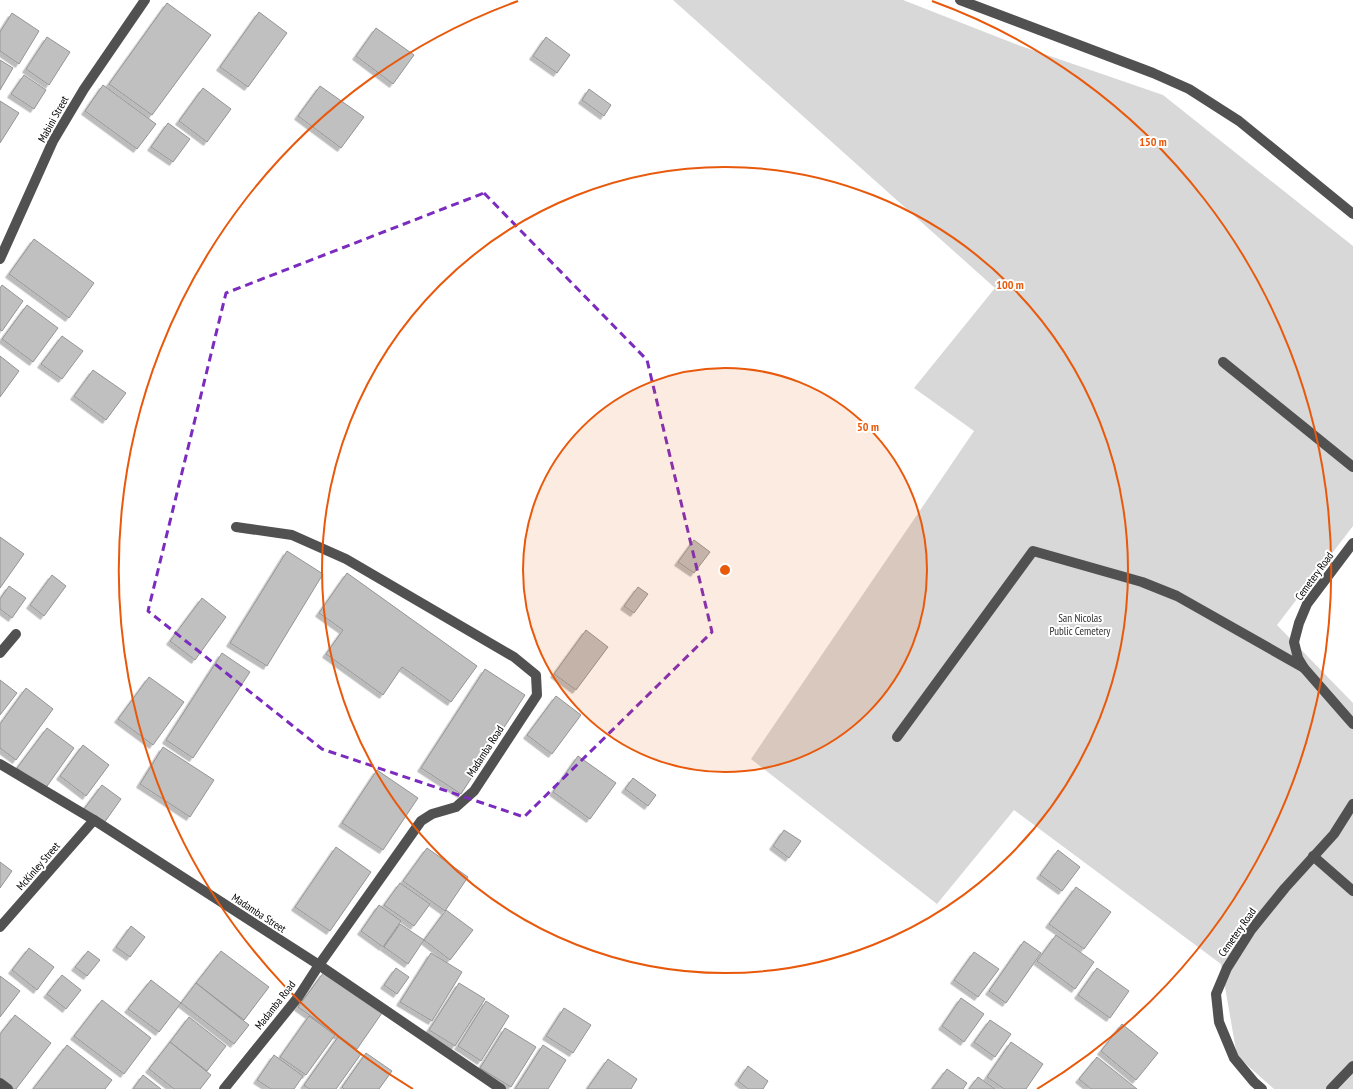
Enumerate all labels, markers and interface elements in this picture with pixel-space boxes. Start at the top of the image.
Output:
street label: Mabini Street [35,93,71,145]
text: 150 m [1139,134,1167,149]
text: 100 m [996,277,1024,292]
text: 50 m [857,419,879,434]
street label: Cemetery Road [1292,549,1336,603]
centre of rings [718,563,732,577]
park label: San Nicolas Public Cemetery [1050,611,1111,638]
street label: Madamba Road [463,723,507,779]
street label: McKinley Street [13,839,63,893]
street label: Madamba Street [229,890,289,936]
street label: Cemetery Road [1215,905,1259,959]
street label: Madamba Road [252,978,299,1032]

